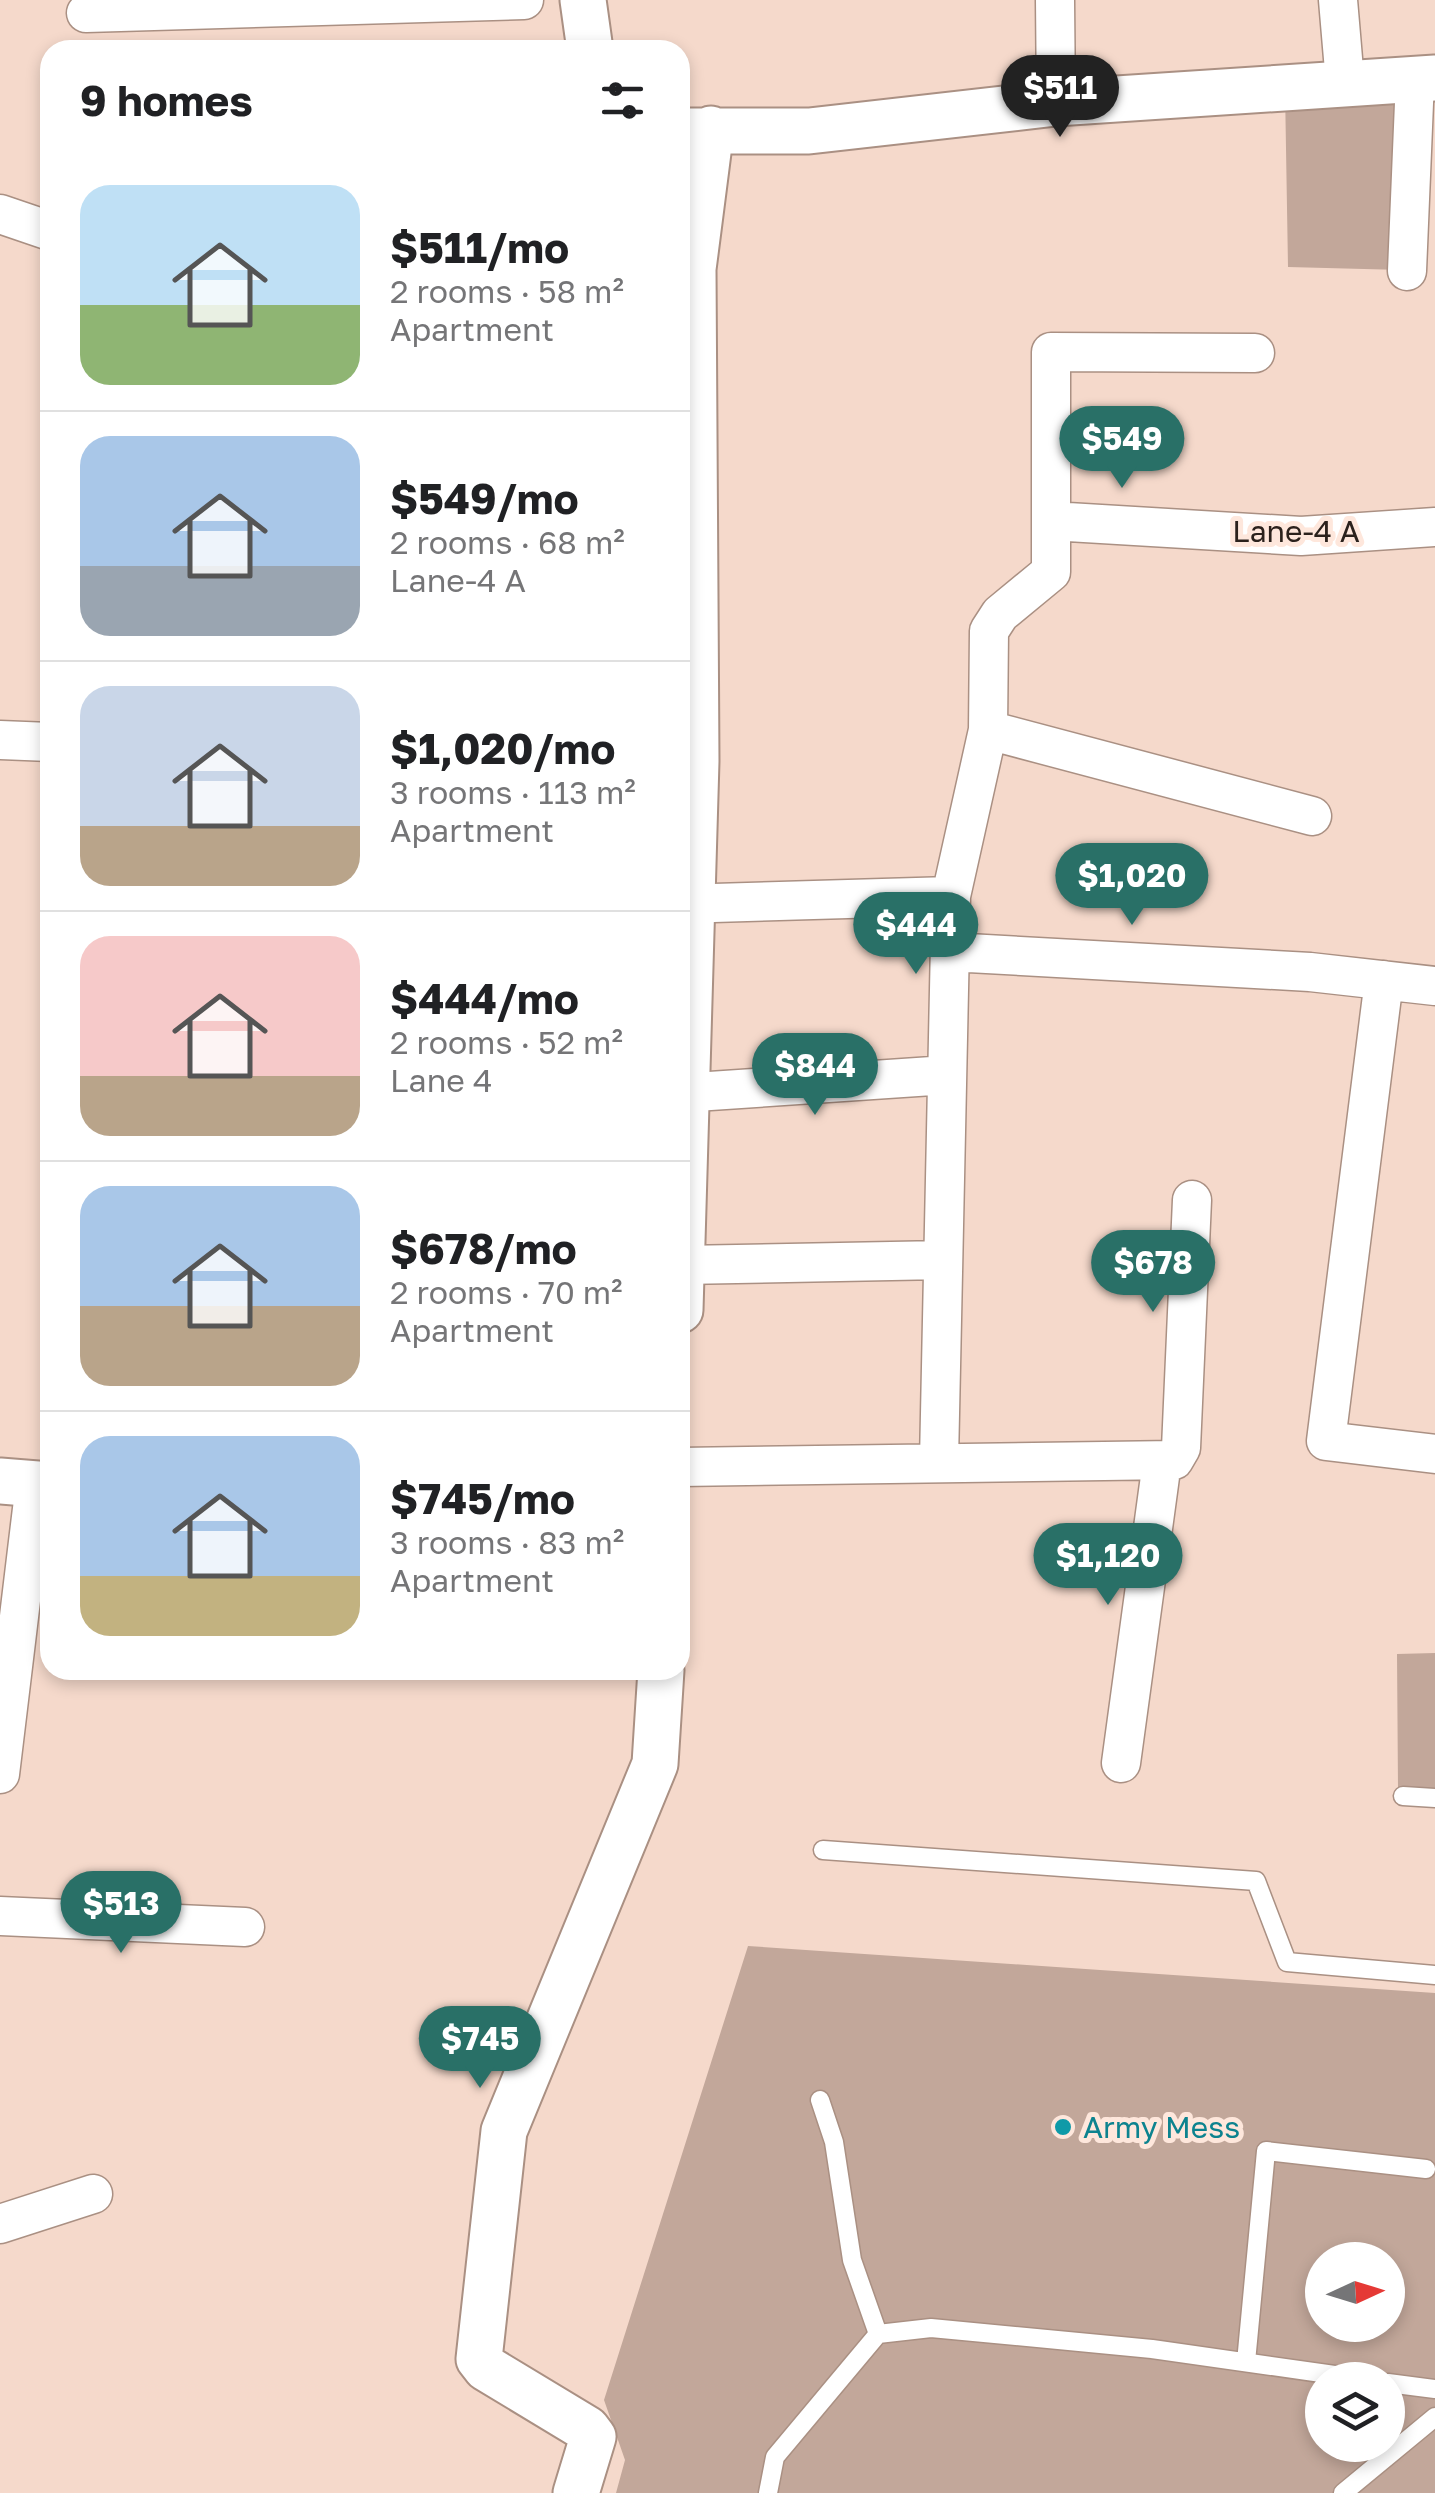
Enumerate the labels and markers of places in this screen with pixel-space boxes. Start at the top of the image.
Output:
pin: $511 [1001,55,1119,140]
pin: $549 [1063,406,1181,491]
pin: $1,020 [1051,843,1213,928]
pin: $444 [857,892,975,977]
pin: $844 [756,1033,874,1118]
pin: $678 [1094,1230,1212,1315]
pin: $1,120 [1027,1523,1189,1608]
pin: $513 [62,1871,180,1956]
pin: $745 [421,2006,539,2091]
place label: Army Mess [1083,2109,1240,2145]
marker: Army Mess [1052,2116,1074,2138]

